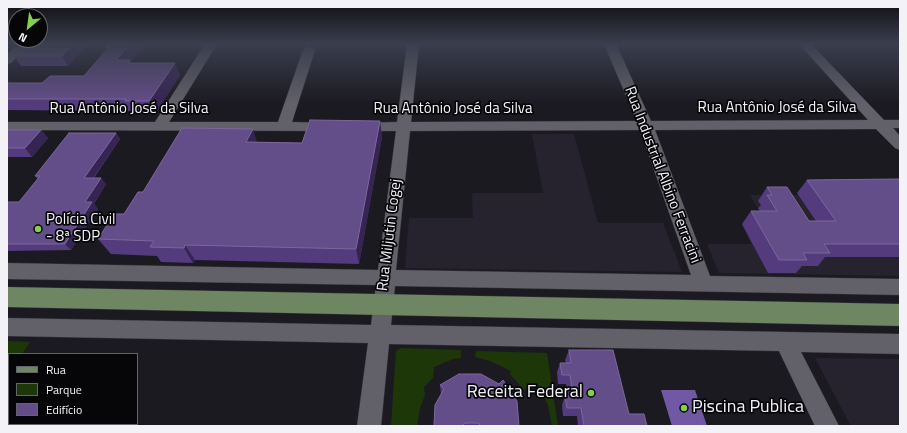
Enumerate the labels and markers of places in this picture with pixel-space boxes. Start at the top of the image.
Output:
place label: Polícia Civil - 8ª SDP [46,211,116,246]
marker: Polícia Civil - 8ª SDP [33,224,43,234]
place label: Receita Federal [467,382,583,404]
marker: Receita Federal [586,388,596,398]
place label: Piscina Publica [692,397,804,419]
marker: Piscina Publica [679,403,689,413]

